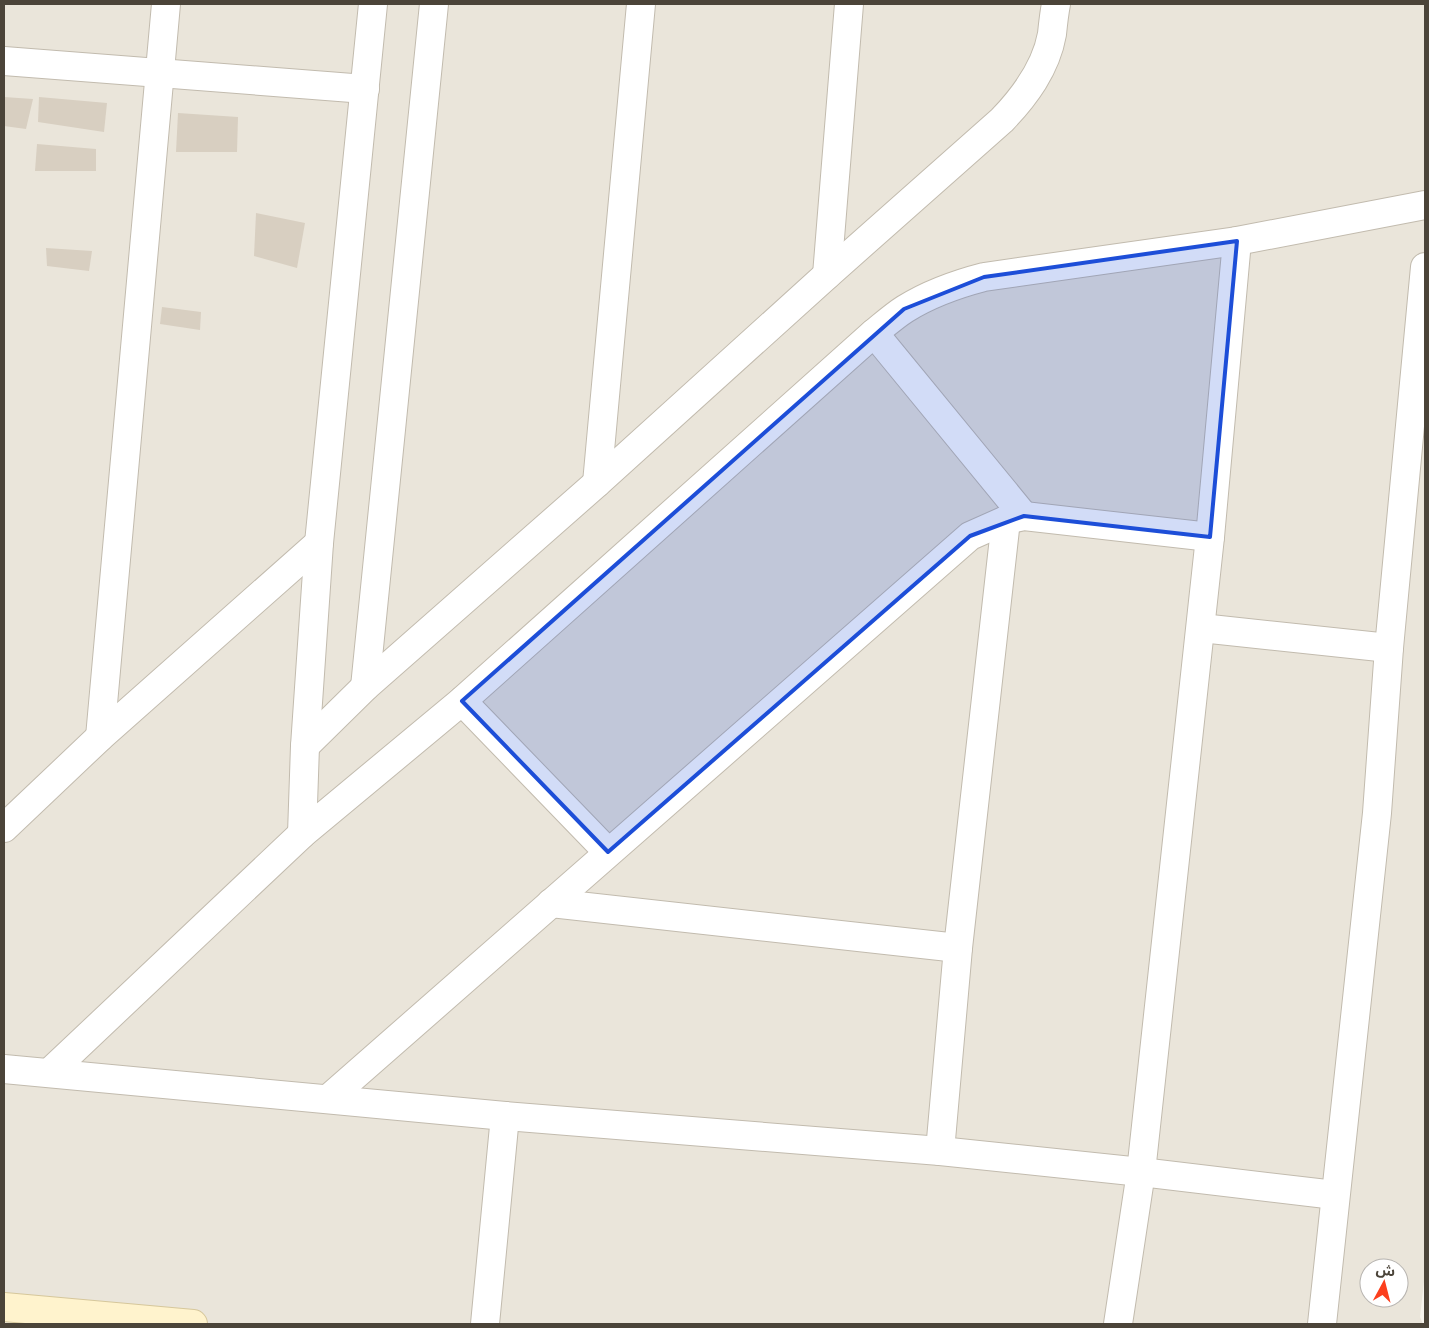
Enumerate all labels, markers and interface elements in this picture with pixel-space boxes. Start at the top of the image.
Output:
north arrow [1359,1258,1409,1308]
text: ش [1375,1260,1396,1280]

